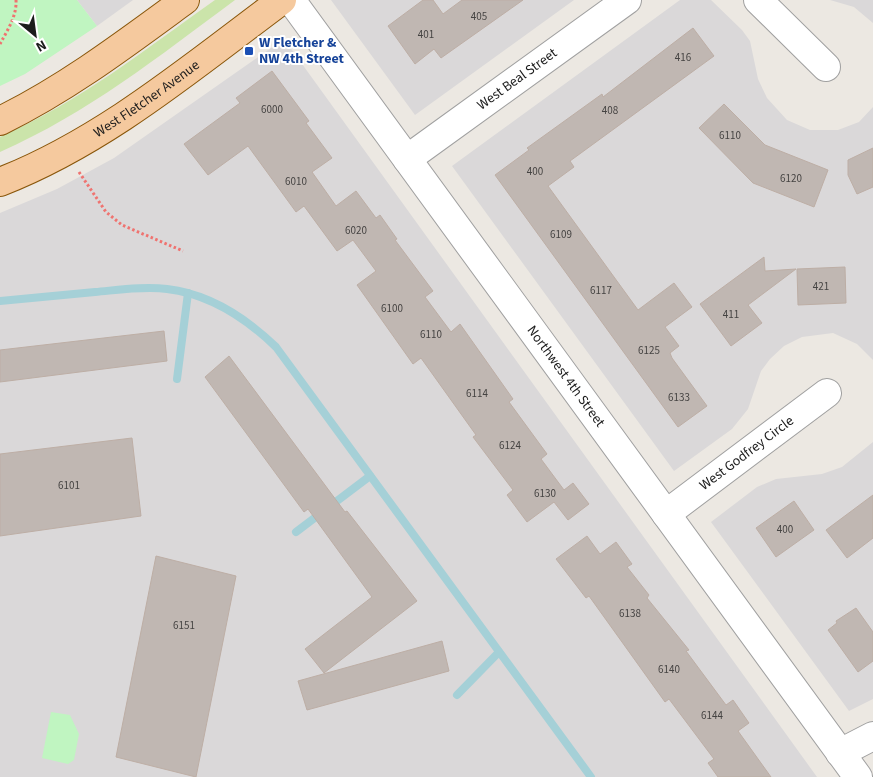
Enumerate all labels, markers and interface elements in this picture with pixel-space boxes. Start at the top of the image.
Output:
house number: 405 [471,9,487,24]
north arrow [10,10,60,60]
house number: 401 [418,27,434,42]
place label: W Fletcher & NW 4th Street [259,33,345,69]
text: N [32,34,50,56]
street label: West Beal Street [473,43,562,115]
marker: W Fletcher & NW 4th Street [243,45,255,57]
house number: 416 [675,50,692,65]
street label: West Fletcher Avenue [90,55,204,143]
house number: 6000 [261,102,283,117]
house number: 408 [602,103,619,118]
house number: 6110 [719,128,741,143]
house number: 400 [527,164,543,179]
house number: 6120 [780,171,802,186]
house number: 6010 [285,174,307,189]
house number: 6020 [345,223,367,238]
house number: 6109 [550,227,572,242]
house number: 421 [813,279,829,294]
house number: 6117 [590,283,612,298]
house number: 6100 [381,301,403,316]
house number: 411 [723,307,739,322]
street label: Northwest 4th Street [522,322,610,432]
house number: 6110 [420,327,442,342]
house number: 6125 [638,343,660,358]
house number: 6114 [466,386,488,401]
house number: 6133 [668,390,690,405]
street label: West Godfrey Circle [695,411,798,495]
house number: 6124 [499,438,521,453]
house number: 6101 [58,478,80,493]
house number: 6130 [534,486,556,501]
house number: 400 [777,522,793,537]
house number: 6138 [619,606,641,621]
house number: 6151 [173,618,195,633]
house number: 6140 [658,662,680,677]
house number: 6144 [701,708,723,723]

